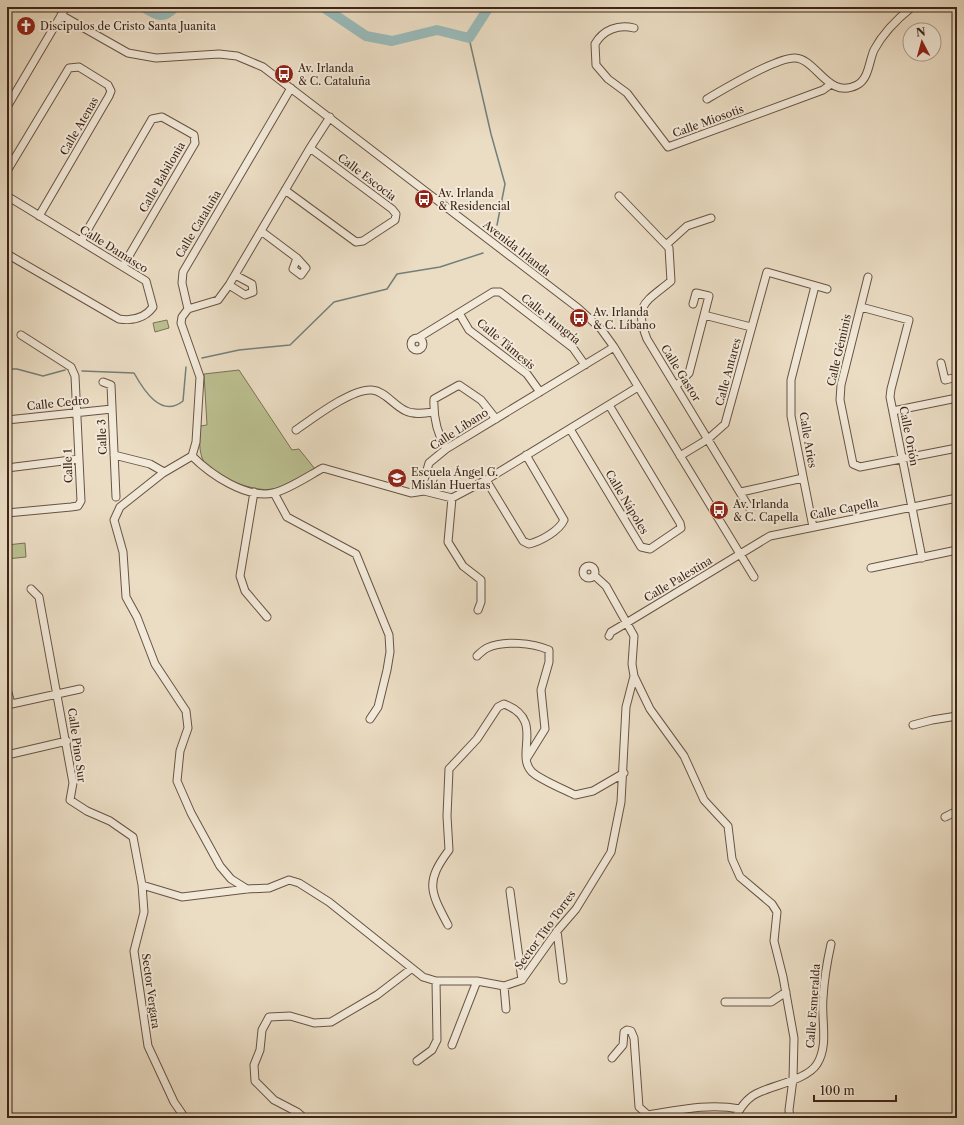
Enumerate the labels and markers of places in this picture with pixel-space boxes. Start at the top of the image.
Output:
church icon: Discipulos de Cristo Santa Juanita [15,15,37,37]
place label: Discipulos de Cristo Santa Juanita [40,19,216,33]
place label: Av. Irlanda & C. Cataluña [297,61,371,88]
bus stop icon: Av. Irlanda & C. Cataluña [273,63,295,85]
place label: Av. Irlanda & Residencial [437,186,511,213]
bus stop icon: Av. Irlanda & Residencial [413,188,435,210]
place label: Av. Irlanda & C. Líbano [592,305,656,332]
bus stop icon: Av. Irlanda & C. Líbano [568,307,590,329]
place label: Escuela Ángel G. Mislán Huertas [411,465,498,492]
school or university icon: Escuela Ángel G. Mislán Huertas [386,467,408,489]
place label: Av. Irlanda & C. Capella [732,497,799,524]
bus stop icon: Av. Irlanda & C. Capella [708,499,730,521]

